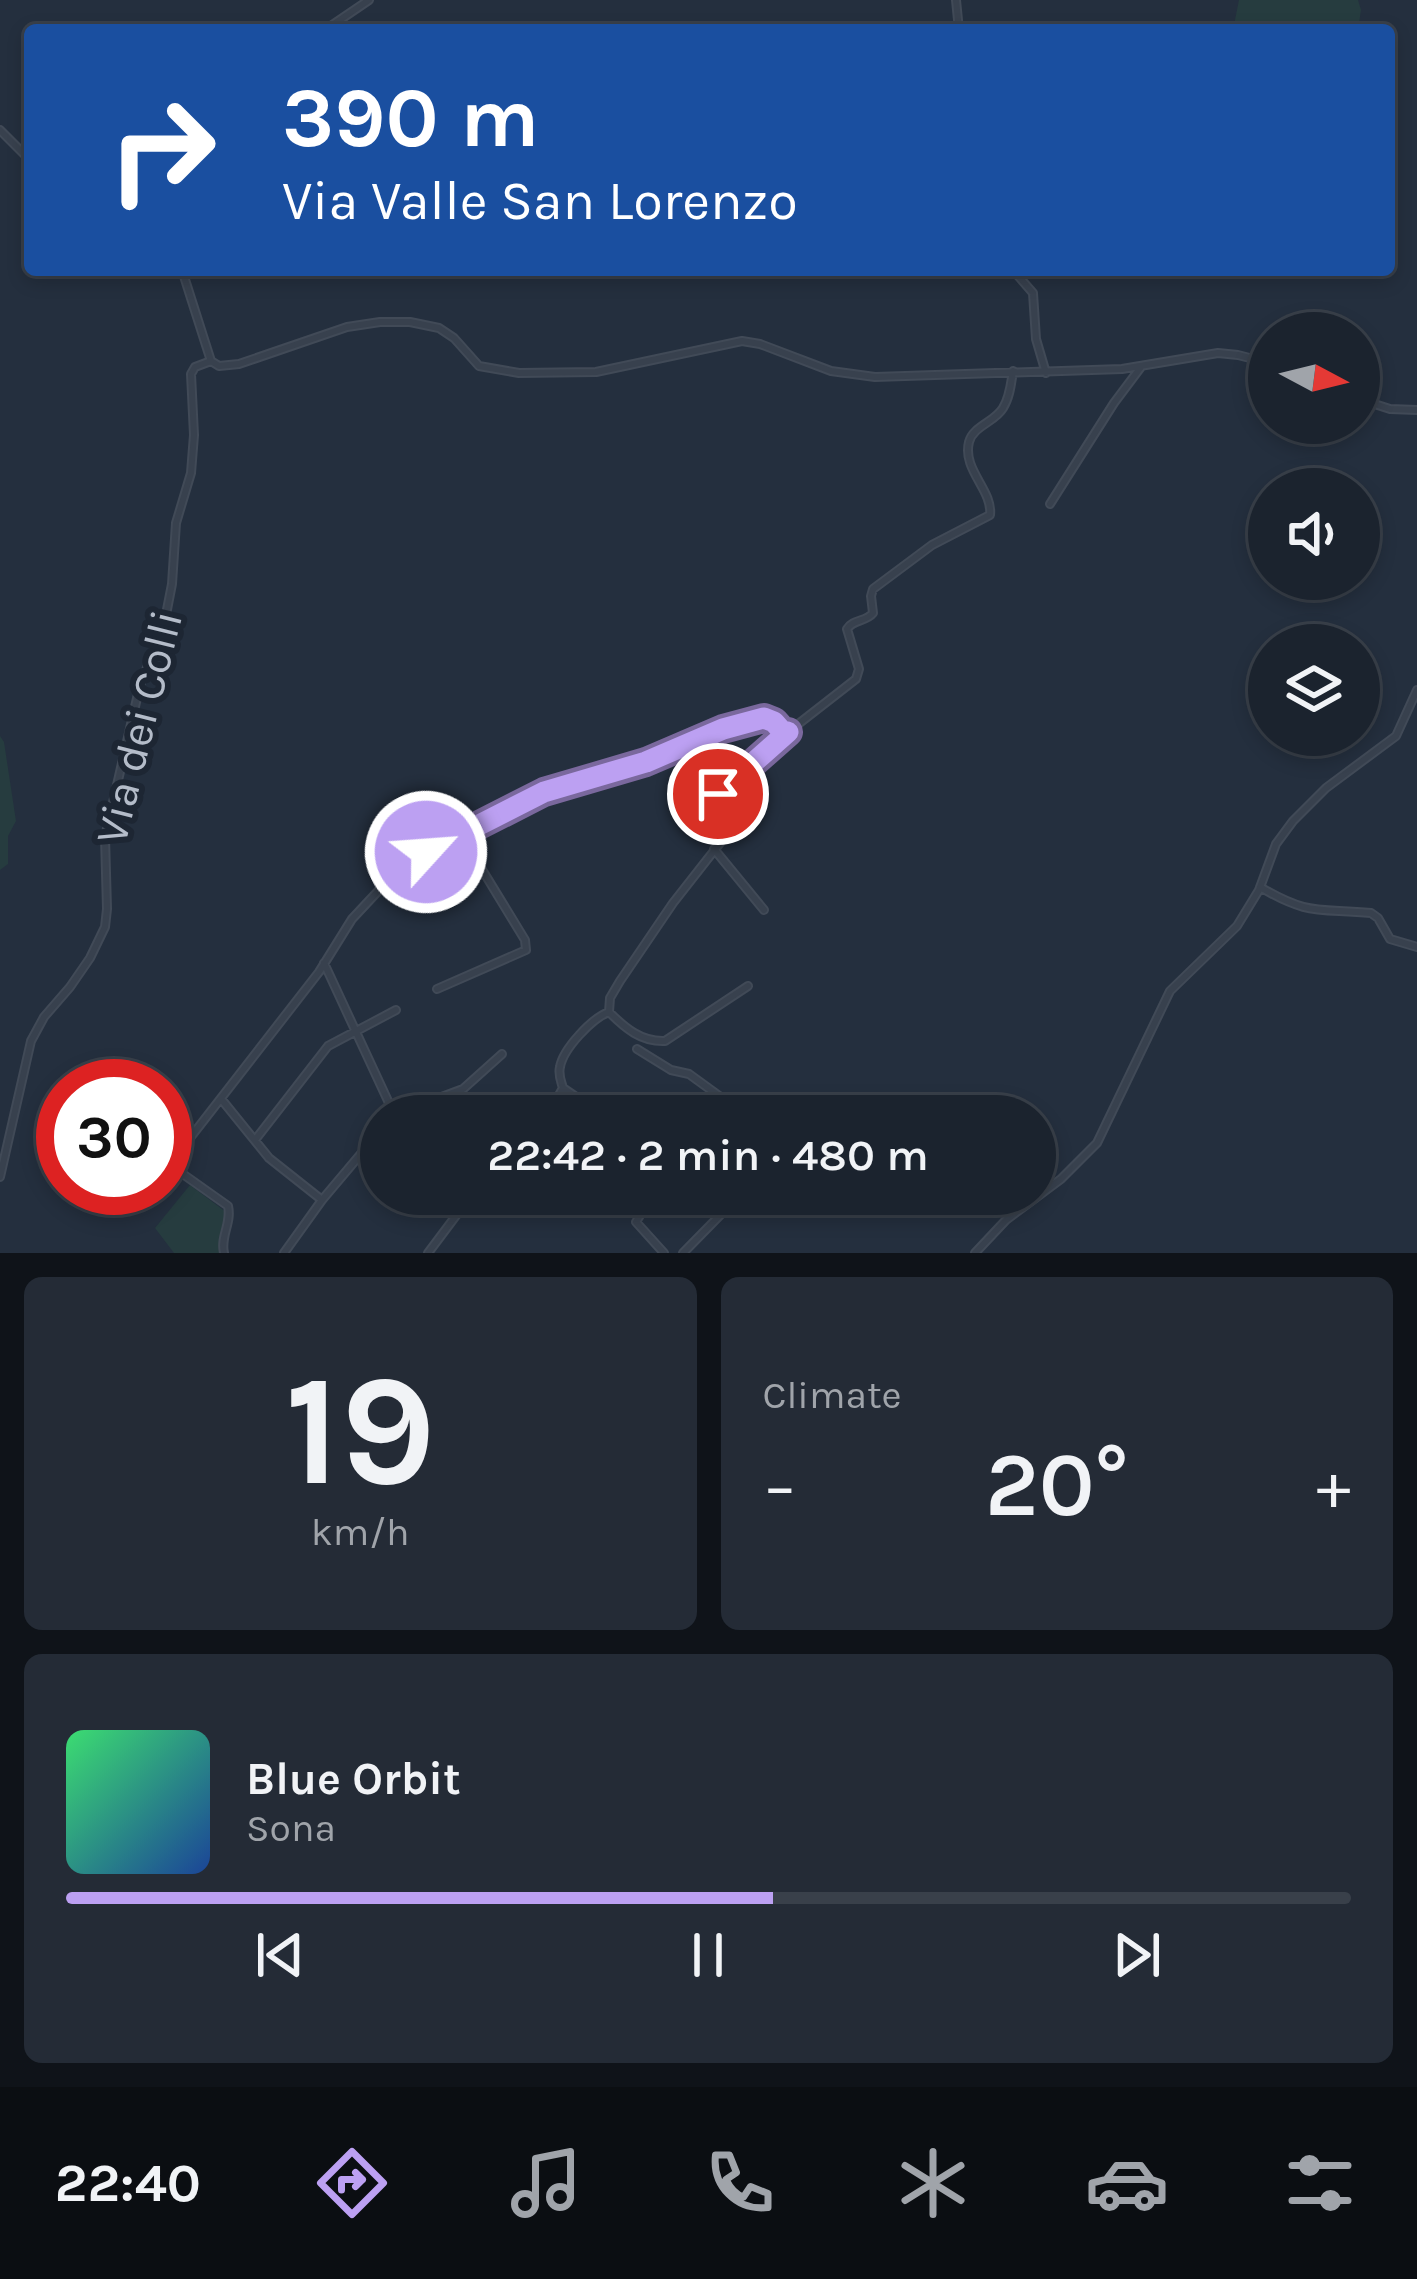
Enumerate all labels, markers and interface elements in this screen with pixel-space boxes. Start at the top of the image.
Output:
text: 390 m [282,69,540,167]
icon: right [84,72,240,228]
text: Via Valle San Lorenzo [282,169,798,233]
north arrow [1248,312,1380,444]
map controls [1248,312,1380,756]
button: sound [1248,468,1380,600]
street label: Via dei Colli [85,605,193,849]
button: layers [1248,624,1380,756]
pin [667,743,769,845]
icon: arrive [685,761,751,827]
position arrow [363,789,489,915]
speed limit sign: 30 [36,1059,192,1215]
text: 22:42 · 2 min · 480 m [487,1129,929,1181]
text: 19 [285,1340,436,1522]
text: Climate [763,1372,902,1418]
text: 20° [985,1432,1129,1538]
text: − [763,1447,797,1525]
text: + [1316,1447,1351,1525]
text: km/h [311,1509,410,1555]
text: Blue Orbit [246,1753,461,1805]
text: Sona [246,1805,336,1851]
icon: previous [247,1922,313,1988]
icon: pause [675,1922,741,1988]
icon: next [1104,1922,1170,1988]
icon: directions [310,2141,394,2225]
icon: music [504,2141,588,2225]
icon: phone [698,2141,782,2225]
icon: climate [891,2141,975,2225]
icon: car [1085,2141,1169,2225]
icon: filters [1278,2141,1362,2225]
text: 22:40 [55,2151,201,2215]

